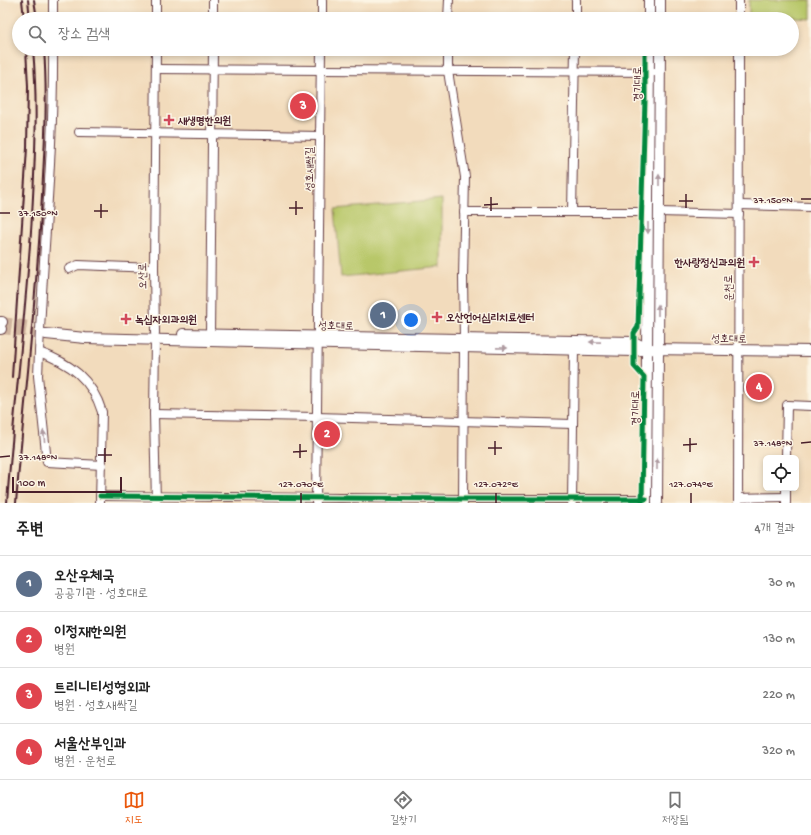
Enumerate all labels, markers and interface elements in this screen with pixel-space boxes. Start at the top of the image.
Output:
search box [12,12,799,56]
icon: search [26,23,48,45]
text: 장소 검색 [58,26,110,44]
street label: 경기대로 [633,66,645,102]
pin: 3 [290,91,316,121]
marker: 새생명한의원 [163,114,175,126]
place label: 새생명한의원 [177,115,231,128]
street label: 성호새싹길 [304,147,317,191]
one-way arrow [656,173,662,186]
text: 37.150°N [752,195,793,207]
text: 37.150°N [17,208,58,220]
one-way arrow [645,222,651,235]
marker: 한사랑정신과의원 [748,256,760,268]
place label: 한사랑정신과의원 [674,257,745,270]
street label: 오산로 [138,262,150,289]
street label: 운천로 [724,275,736,301]
pin: 1 [370,300,396,330]
one-way arrow [655,303,661,316]
your location [401,310,421,330]
marker: 오산언어심리치료센터 [431,311,443,323]
place label: 오산언어심리치료센터 [446,312,535,325]
marker: 녹십자외과의원 [120,313,132,325]
place label: 녹십자외과의원 [135,314,197,327]
street label: 성호대로 [318,321,354,333]
street label: 성호대로 [711,334,747,346]
one-way arrow [589,338,601,345]
one-way arrow [496,345,509,351]
pin: 4 [746,372,772,402]
street label: 경기대로 [631,390,643,426]
pin: 2 [314,419,340,449]
one-way arrow [41,430,48,442]
text: 37.148°N [753,438,793,450]
text: 37.148°N [18,452,58,464]
map controls [763,455,799,491]
button: locate [763,455,799,491]
one-way arrow [654,457,660,470]
scale bar [12,475,122,494]
text: 100 m [18,478,45,490]
text: 127.070°E [278,479,324,491]
text: 127.072°E [473,479,519,491]
text: 127.074°E [668,479,714,491]
text: 주변 [16,521,43,541]
text: 4개 결과 [754,522,795,537]
text: 오산우체국 [54,568,114,586]
text: 1 [26,576,32,591]
text: 30 m [769,576,795,591]
text: 공공기관 · 성호대로 [54,587,148,602]
text: 이정재한의원 [54,624,126,642]
text: 2 [26,632,32,647]
text: 130 m [763,632,795,647]
text: 병원 [54,643,75,658]
text: 트리니티성형외과 [54,680,151,698]
text: 3 [26,688,32,703]
text: 220 m [763,688,795,703]
text: 병원 · 성호새싹길 [54,699,137,714]
text: 서울산부인과 [54,736,126,754]
text: 4 [26,744,32,759]
text: 320 m [762,744,795,759]
text: 병원 · 운천로 [54,755,117,770]
tab: 지도 [123,789,145,827]
tab: 길찾기 [390,789,416,827]
tab: 저장됨 [662,789,688,827]

